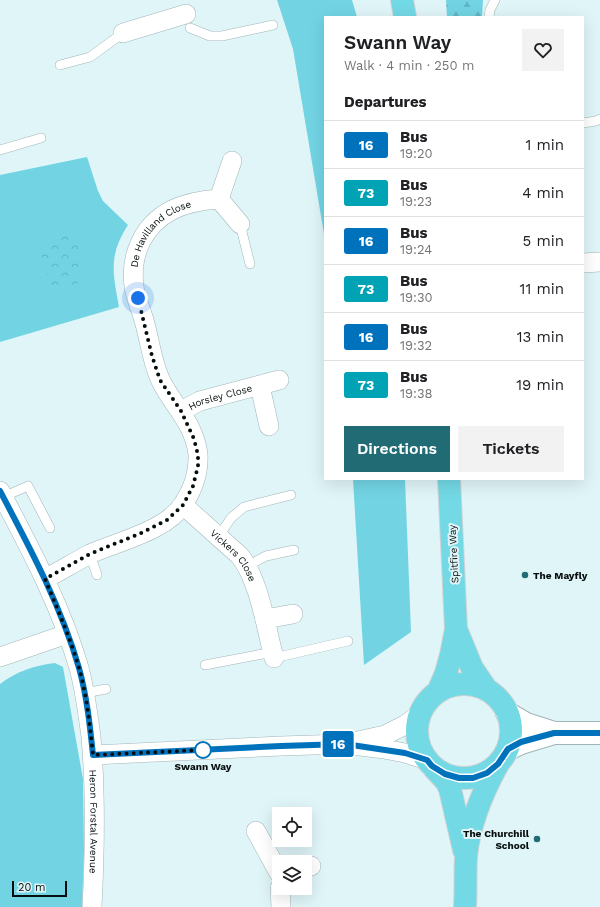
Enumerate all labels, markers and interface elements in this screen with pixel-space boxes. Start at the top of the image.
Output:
button: heart [522,29,564,71]
text: Swann Way [344,31,451,54]
text: Walk · 4 min · 250 m [344,58,474,73]
text: Departures [344,93,427,111]
text: Bus [400,128,428,146]
text: 1 min [525,136,564,154]
text: 16 [359,137,373,153]
text: 19:20 [400,146,433,161]
text: Bus [400,176,428,194]
text: 4 min [522,184,564,202]
text: 73 [358,185,374,201]
text: 19:23 [400,194,432,209]
street label: De Havilland Close [129,198,192,268]
text: Bus [400,224,428,242]
text: 5 min [523,232,564,250]
text: 16 [359,233,373,249]
text: 19:24 [400,242,432,257]
text: Bus [400,272,428,290]
text: 11 min [520,280,564,298]
text: 73 [358,281,374,297]
your location [128,288,148,308]
text: 19:30 [400,290,433,305]
text: Bus [400,320,428,338]
text: 13 min [517,328,564,346]
text: 16 [359,329,373,345]
text: 19:32 [400,338,432,353]
text: Bus [400,368,428,386]
text: 19 min [516,376,564,394]
text: 73 [358,377,374,393]
street label: Horsley Close [186,382,254,412]
text: 19:38 [400,386,433,401]
button: Directions [344,426,450,472]
button: Tickets [458,426,564,472]
street label: Spitfire Way [446,524,461,583]
street label: Vickers Close [208,527,258,583]
marker: The Mayfly [520,570,530,580]
place label: The Mayfly [533,570,588,581]
line badge: 16 [320,731,356,757]
text: 16 [331,736,345,752]
marker: Swann Way [194,741,212,759]
place label: Swann Way [175,761,232,772]
street label: Heron Forstal Avenue [87,769,100,874]
map controls [272,807,312,895]
button: locate [272,807,312,847]
place label: The Churchill School [463,828,530,851]
marker: The Churchill School [532,834,542,844]
button: layers [272,855,312,895]
scale bar [12,879,67,898]
text: 20 m [18,881,46,894]

